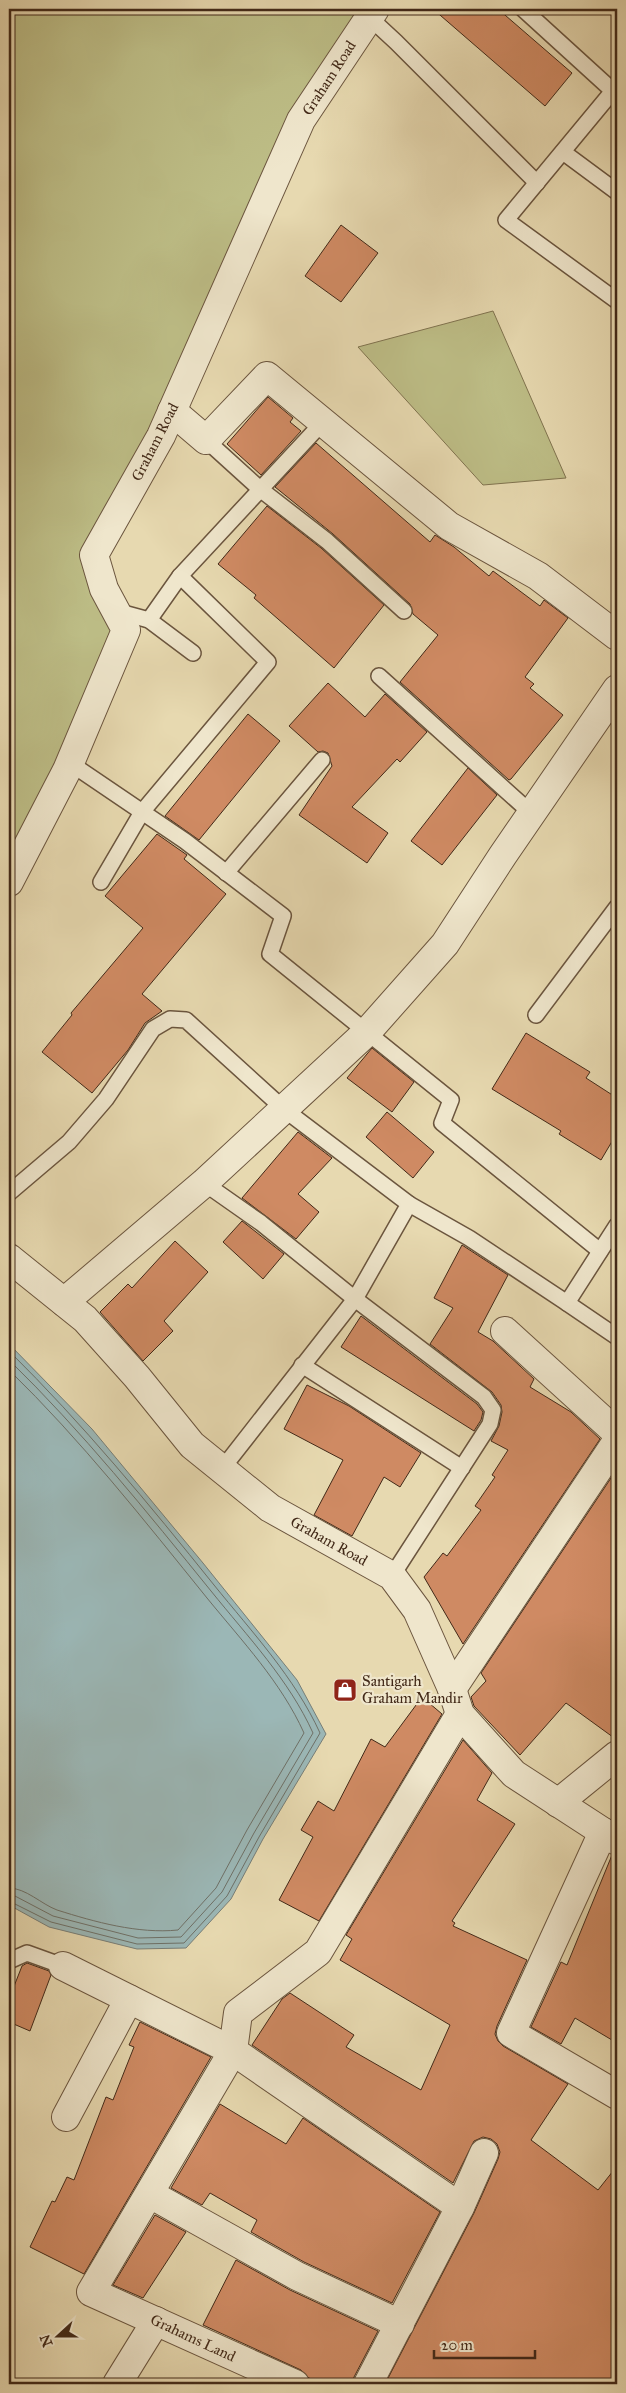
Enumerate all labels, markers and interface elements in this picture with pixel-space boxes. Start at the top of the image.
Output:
street label: Graham Road [298,37,360,119]
street label: Graham Road [128,399,183,484]
street label: Graham Road [287,1512,371,1570]
place label: Santigarh Graham Mandir [362,1672,463,1707]
shop icon: Santigarh Graham Mandir [332,1677,358,1703]
north arrow [32,2310,82,2360]
street label: Grahams Land [148,2310,239,2366]
scale bar [434,2328,535,2360]
text: N [36,2332,56,2349]
text: 20 m [441,2336,473,2354]

